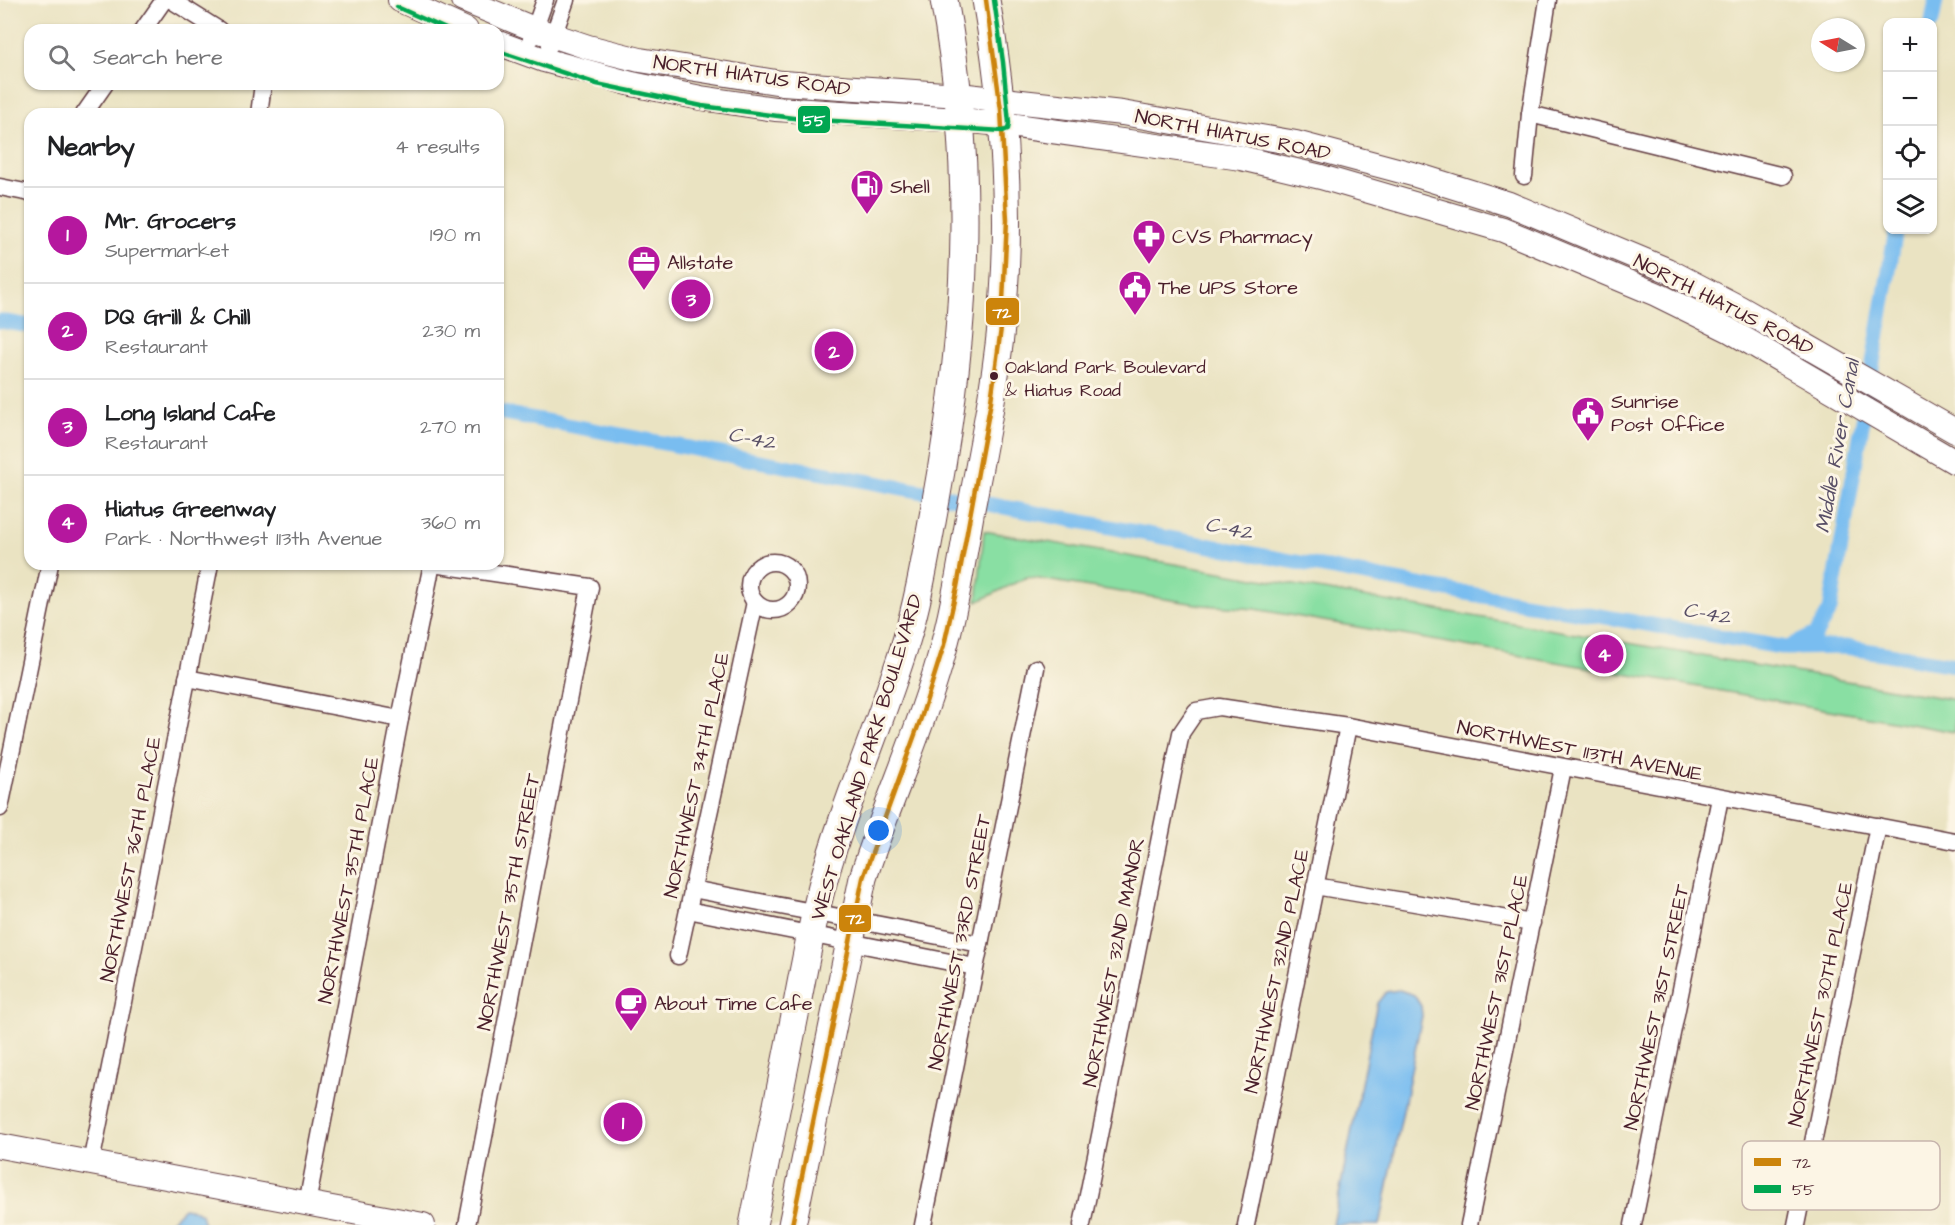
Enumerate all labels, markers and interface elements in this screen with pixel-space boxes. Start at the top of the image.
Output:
north arrow [1811,18,1865,72]
map controls [1883,18,1937,234]
button: + [1883,18,1937,72]
search box [24,24,504,90]
icon: search [45,41,78,74]
text: Search here [93,42,223,73]
street label: NORTH HIATUS ROAD [652,48,852,104]
button: − [1883,72,1937,126]
street label: NORTH HIATUS ROAD [1133,102,1333,168]
line badge: 55 [797,105,831,134]
text: 55 [803,110,826,132]
button: locate [1883,126,1937,180]
text: Nearby [48,129,135,165]
text: 4 results [395,133,480,161]
fuel station icon: Shell [849,168,885,215]
place label: Shell [890,173,930,201]
button: layers [1883,180,1937,234]
text: Mr. Grocers [105,206,236,237]
pharmacy icon: CVS Pharmacy [1131,218,1167,265]
text: 1 [66,221,69,249]
text: 190 m [430,221,480,249]
place label: CVS Pharmacy [1172,223,1313,252]
text: Supermarket [105,237,229,265]
office icon: Allstate [626,244,662,291]
street label: NORTH HIATUS ROAD [1629,247,1818,362]
place label: Allstate [667,249,733,277]
public building icon: The UPS Store [1117,269,1153,316]
place label: The UPS Store [1158,274,1298,302]
pin: 3 [672,276,710,322]
line badge: 72 [985,297,1020,326]
text: DQ Grill & Chill [105,302,250,333]
text: 72 [992,302,1012,324]
text: 2 [62,317,73,345]
text: 230 m [422,317,480,345]
pin: 2 [814,328,854,374]
text: Restaurant [105,333,208,361]
water label: Middle River Canal [1808,354,1867,535]
place label: Oakland Park Boulevard & Hiatus Road [1005,355,1206,403]
marker: Oakland Park Boulevard & Hiatus Road [988,370,1000,382]
place label: Sunrise Post Office [1611,388,1725,439]
public building icon: Sunrise Post Office [1570,395,1606,442]
text: Long Island Cafe [105,398,276,429]
text: 3 [62,413,73,441]
text: 270 m [420,413,480,441]
water label: C-42 [726,420,779,457]
text: Restaurant [105,429,208,457]
text: Hiatus Greenway [105,494,276,525]
text: 4 [61,509,74,537]
text: 360 m [421,509,480,537]
water label: C-42 [1203,510,1256,547]
text: Park · Northwest 113th Avenue [105,525,382,553]
street label: WEST OAKLAND PARK BOULEVARD [804,591,930,924]
water label: C-42 [1681,595,1734,632]
pin: 4 [1584,632,1624,676]
street label: NORTHWEST 34TH PLACE [657,650,737,901]
street label: NORTHWEST 113TH AVENUE [1455,713,1705,789]
street label: NORTHWEST 36TH PLACE [93,734,169,984]
street label: NORTHWEST 35TH PLACE [311,754,387,1006]
street label: NORTHWEST 35TH STREET [470,771,548,1033]
street label: NORTHWEST 33RD STREET [921,811,999,1072]
your location [864,816,893,845]
street label: NORTHWEST 32ND MANOR [1076,835,1152,1089]
street label: NORTHWEST 32ND PLACE [1237,846,1317,1096]
street label: NORTHWEST 31ST PLACE [1458,872,1536,1113]
street label: NORTHWEST 30TH PLACE [1781,879,1861,1129]
street label: NORTHWEST 31ST STREET [1617,881,1697,1133]
line badge: 72 [838,904,872,933]
text: 72 [845,908,865,930]
cafe icon: About Time Cafe [613,985,649,1032]
place label: About Time Cafe [654,990,813,1018]
pin: 1 [604,1100,642,1144]
legend [1742,1141,1940,1210]
text: 72 [1792,1152,1811,1174]
text: 55 [1792,1179,1815,1201]

